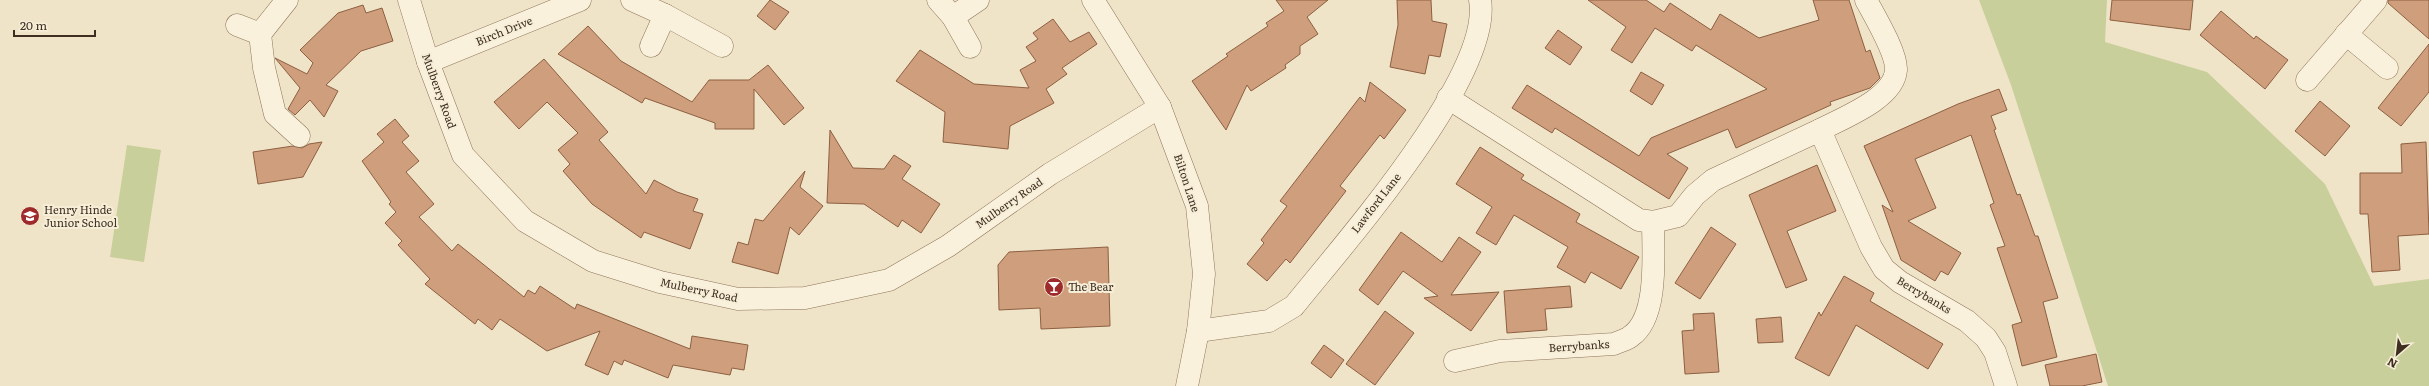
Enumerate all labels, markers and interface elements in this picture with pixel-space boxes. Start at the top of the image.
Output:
street label: Birch Drive [473,11,535,49]
scale bar [14,12,95,38]
text: 20 m [20,16,47,34]
street label: Mulberry Road [419,51,461,131]
street label: Bilton Lane [1171,151,1205,214]
street label: Lawford Lane [1347,169,1404,236]
street label: Mulberry Road [971,173,1046,231]
place label: Henry Hinde Junior School [44,201,117,230]
school or university icon: Henry Hinde Junior School [19,205,41,227]
street label: Berrybanks [1894,272,1955,317]
street label: Mulberry Road [659,273,740,305]
bar icon: The Bear [1043,276,1065,298]
place label: The Bear [1068,278,1114,294]
north arrow [2377,334,2417,374]
street label: Berrybanks [1548,335,1610,355]
text: N [2384,354,2400,373]

